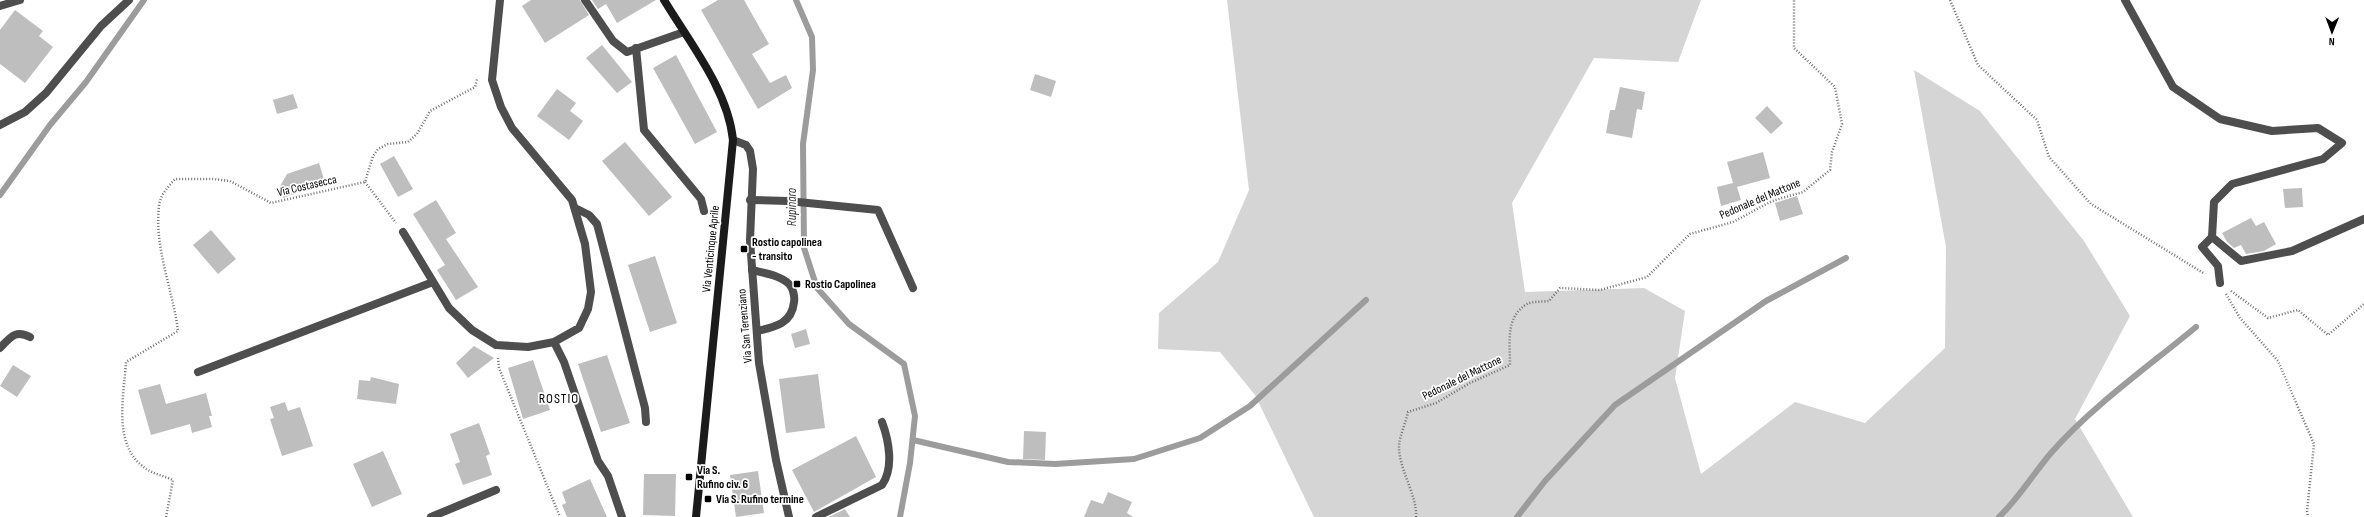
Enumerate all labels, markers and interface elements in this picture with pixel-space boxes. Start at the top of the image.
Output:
north arrow [2312,12,2352,52]
text: N [2329,35,2335,48]
street label: Via Costasecca [276,172,339,200]
street label: Pedonale del Mattone [1717,175,1803,223]
water label: Rupinaro [784,187,800,226]
street label: Via Venticinque Aprile [699,205,723,293]
place label: Rostio capolinea - transito [752,235,822,264]
marker: Rostio capolinea - transito [739,244,749,254]
place label: Rostio Capolinea [805,277,876,292]
marker: Rostio Capolinea [792,279,802,289]
street label: Via San Terenziano [734,288,756,364]
street label: Pedonale del Mattone [1420,352,1504,404]
district label: ROSTIO [539,390,579,407]
place label: Via S. Rufino civ. 6 [697,463,749,492]
marker: Via S. Rufino civ. 6 [684,472,694,482]
place label: Via S. Rufino termine [716,492,804,507]
marker: Via S. Rufino termine [703,494,713,504]

